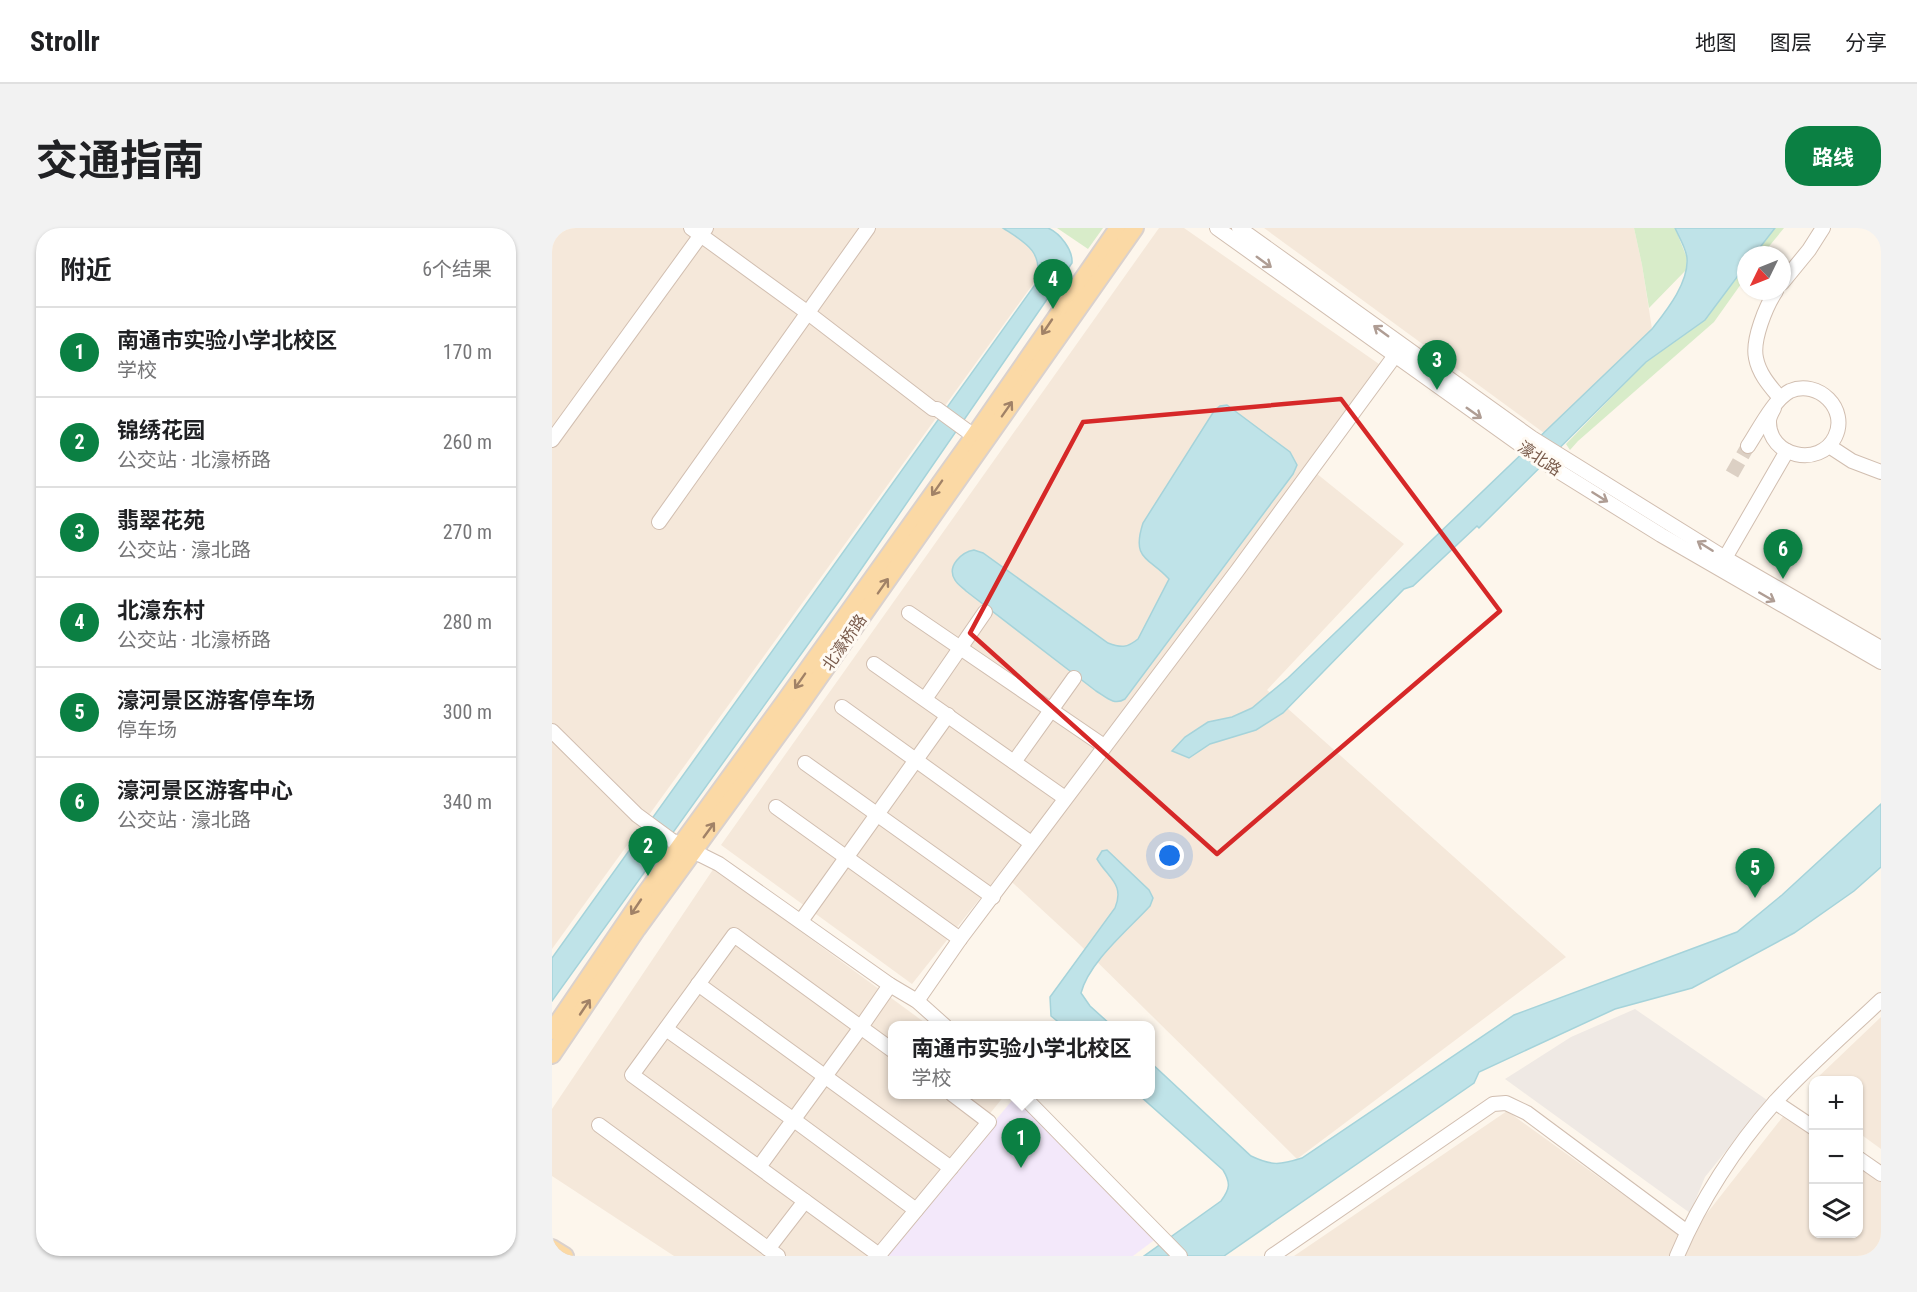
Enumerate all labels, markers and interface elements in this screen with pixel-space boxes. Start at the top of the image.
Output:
text: Strollr [30,25,100,58]
text: 地图 [1695,31,1737,55]
text: 图层 [1770,31,1812,55]
text: 分享 [1845,31,1887,55]
button: 路线 [1785,126,1881,186]
text: 交通指南 [36,136,204,185]
north arrow [1737,246,1791,300]
text: 附近 [60,255,112,285]
one-way arrow [1256,256,1272,268]
text: 6个结果 [422,257,492,281]
pin: 4 [1034,260,1072,309]
one-way arrow [1041,318,1053,335]
one-way arrow [1374,325,1390,337]
text: 南通市实验小学北校区 [117,328,337,353]
text: 1 [74,340,85,364]
text: 170 m [443,340,492,364]
pin: 3 [1418,340,1456,390]
text: 学校 [117,358,157,382]
one-way arrow [1001,401,1013,418]
one-way arrow [1465,407,1482,419]
text: 锦绣花园 [117,418,205,443]
text: 2 [74,430,85,454]
text: 260 m [443,430,492,454]
street label: 濠北路 [1515,437,1565,480]
text: 公交站 · 北濠桥路 [117,448,271,472]
one-way arrow [931,479,943,495]
one-way arrow [1591,490,1608,503]
text: 翡翠花苑 [117,508,205,533]
text: 3 [74,520,85,544]
text: 270 m [443,520,492,544]
pin: 6 [1764,530,1802,579]
text: 公交站 · 濠北路 [117,538,251,562]
one-way arrow [1697,540,1714,552]
one-way arrow [877,578,889,594]
one-way arrow [1758,591,1775,603]
text: 北濠东村 [117,598,205,623]
text: 4 [74,610,85,634]
text: 280 m [443,610,492,634]
street label: 北濠桥路 [818,611,871,674]
text: 公交站 · 北濠桥路 [117,628,271,652]
one-way arrow [793,673,806,689]
text: 濠河景区游客停车场 [117,688,315,713]
text: 5 [74,700,85,724]
text: 300 m [443,700,492,724]
text: 停车场 [117,718,177,742]
text: 濠河景区游客中心 [117,778,293,803]
text: 6 [74,790,85,814]
text: 340 m [443,790,492,814]
text: 公交站 · 濠北路 [117,808,251,832]
one-way arrow [703,823,715,839]
pin: 2 [628,826,668,876]
your location [1155,841,1184,870]
pin: 5 [1736,848,1774,898]
one-way arrow [630,898,642,915]
one-way arrow [579,999,591,1015]
popup [888,1021,1155,1099]
text: 南通市实验小学北校区 [911,1036,1132,1061]
text: 学校 [911,1066,951,1090]
map controls [1809,1076,1863,1238]
button: + [1809,1076,1863,1130]
pin: 1 [1002,1118,1040,1168]
button: − [1809,1130,1863,1184]
button: layers [1809,1184,1863,1238]

